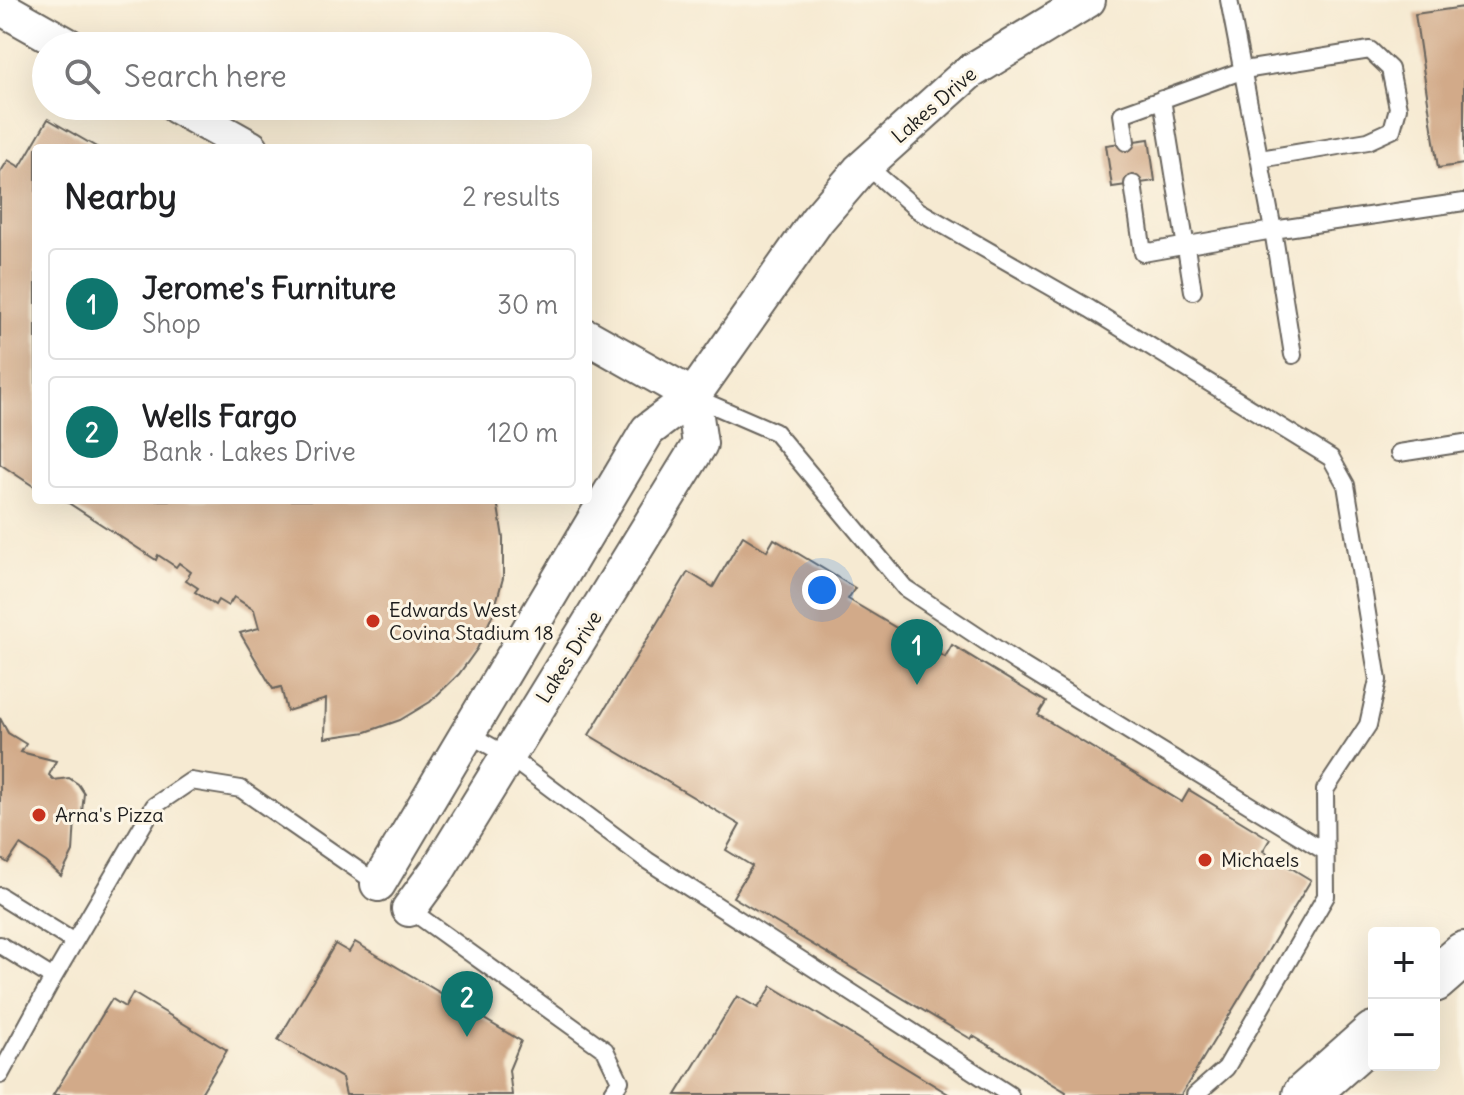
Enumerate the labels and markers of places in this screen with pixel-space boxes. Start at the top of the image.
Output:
place label: Edwards West Covina Stadium 18 [389,597,554,645]
marker: Edwards West Covina Stadium 18 [364,612,382,630]
pin: 1 [891,619,943,685]
place label: Arna's Pizza [55,802,164,827]
marker: Arna's Pizza [30,806,48,824]
place label: Michaels [1221,847,1299,872]
marker: Michaels [1196,851,1214,869]
pin: 2 [441,971,493,1037]

